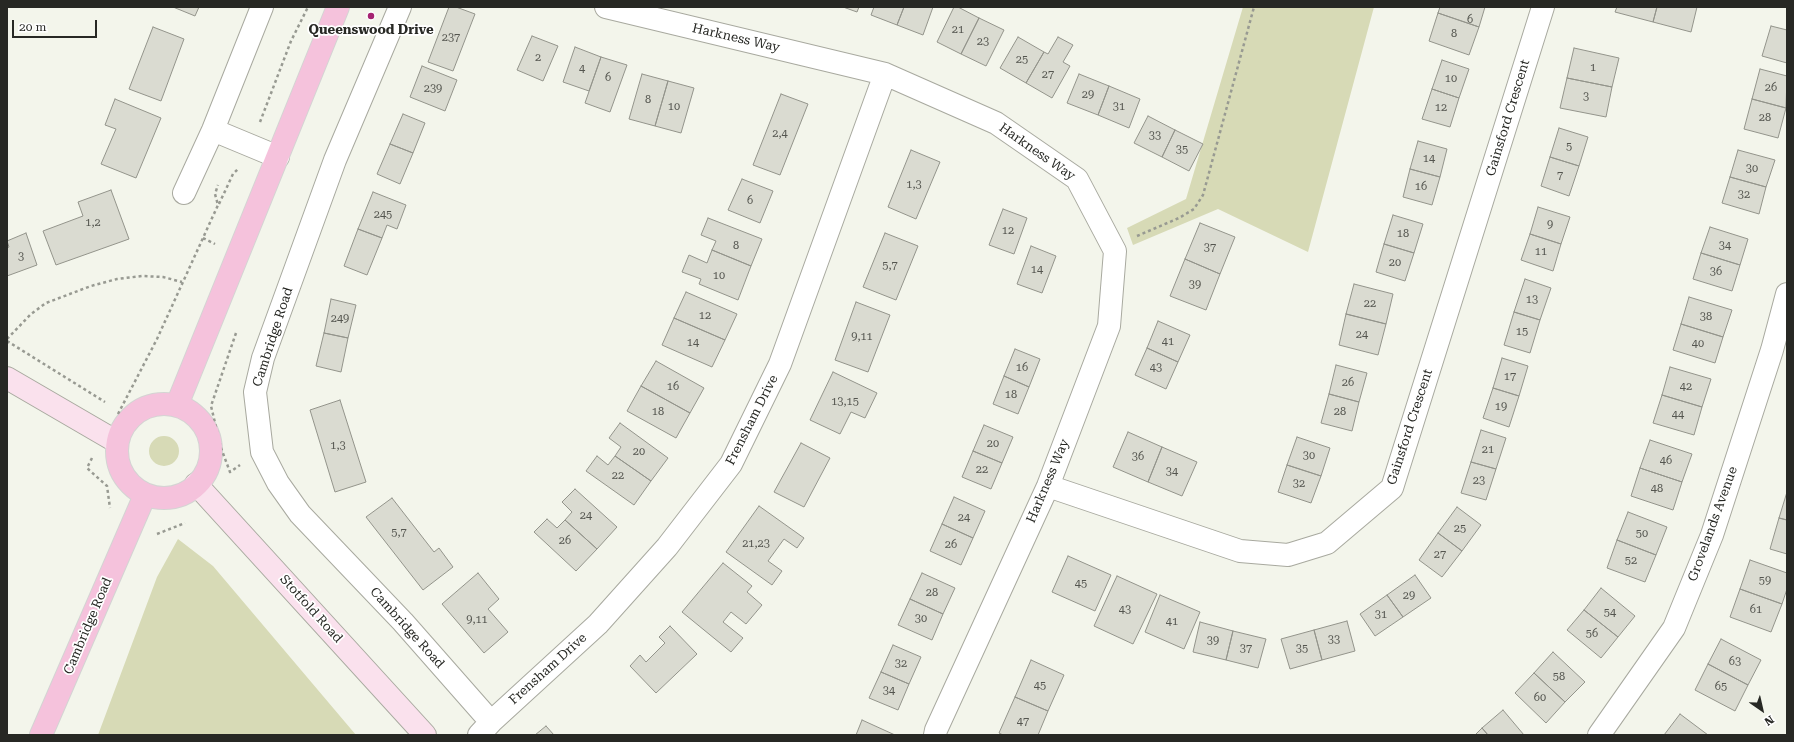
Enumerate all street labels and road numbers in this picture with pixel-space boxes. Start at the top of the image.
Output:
street label: Harkness Way [691,20,781,56]
street label: Gainsford Crescent [1483,58,1533,178]
street label: Harkness Way [996,120,1078,184]
street label: Cambridge Road [250,285,296,389]
street label: Gainsford Crescent [1384,367,1436,487]
street label: Frensham Drive [723,372,781,468]
street label: Harkness Way [1023,437,1073,525]
street label: Grovelands Avenue [1685,464,1741,584]
street label: Stotfold Road [276,572,346,646]
street label: Cambridge Road [61,575,115,677]
street label: Cambridge Road [367,584,447,672]
street label: Frensham Drive [506,630,590,708]

